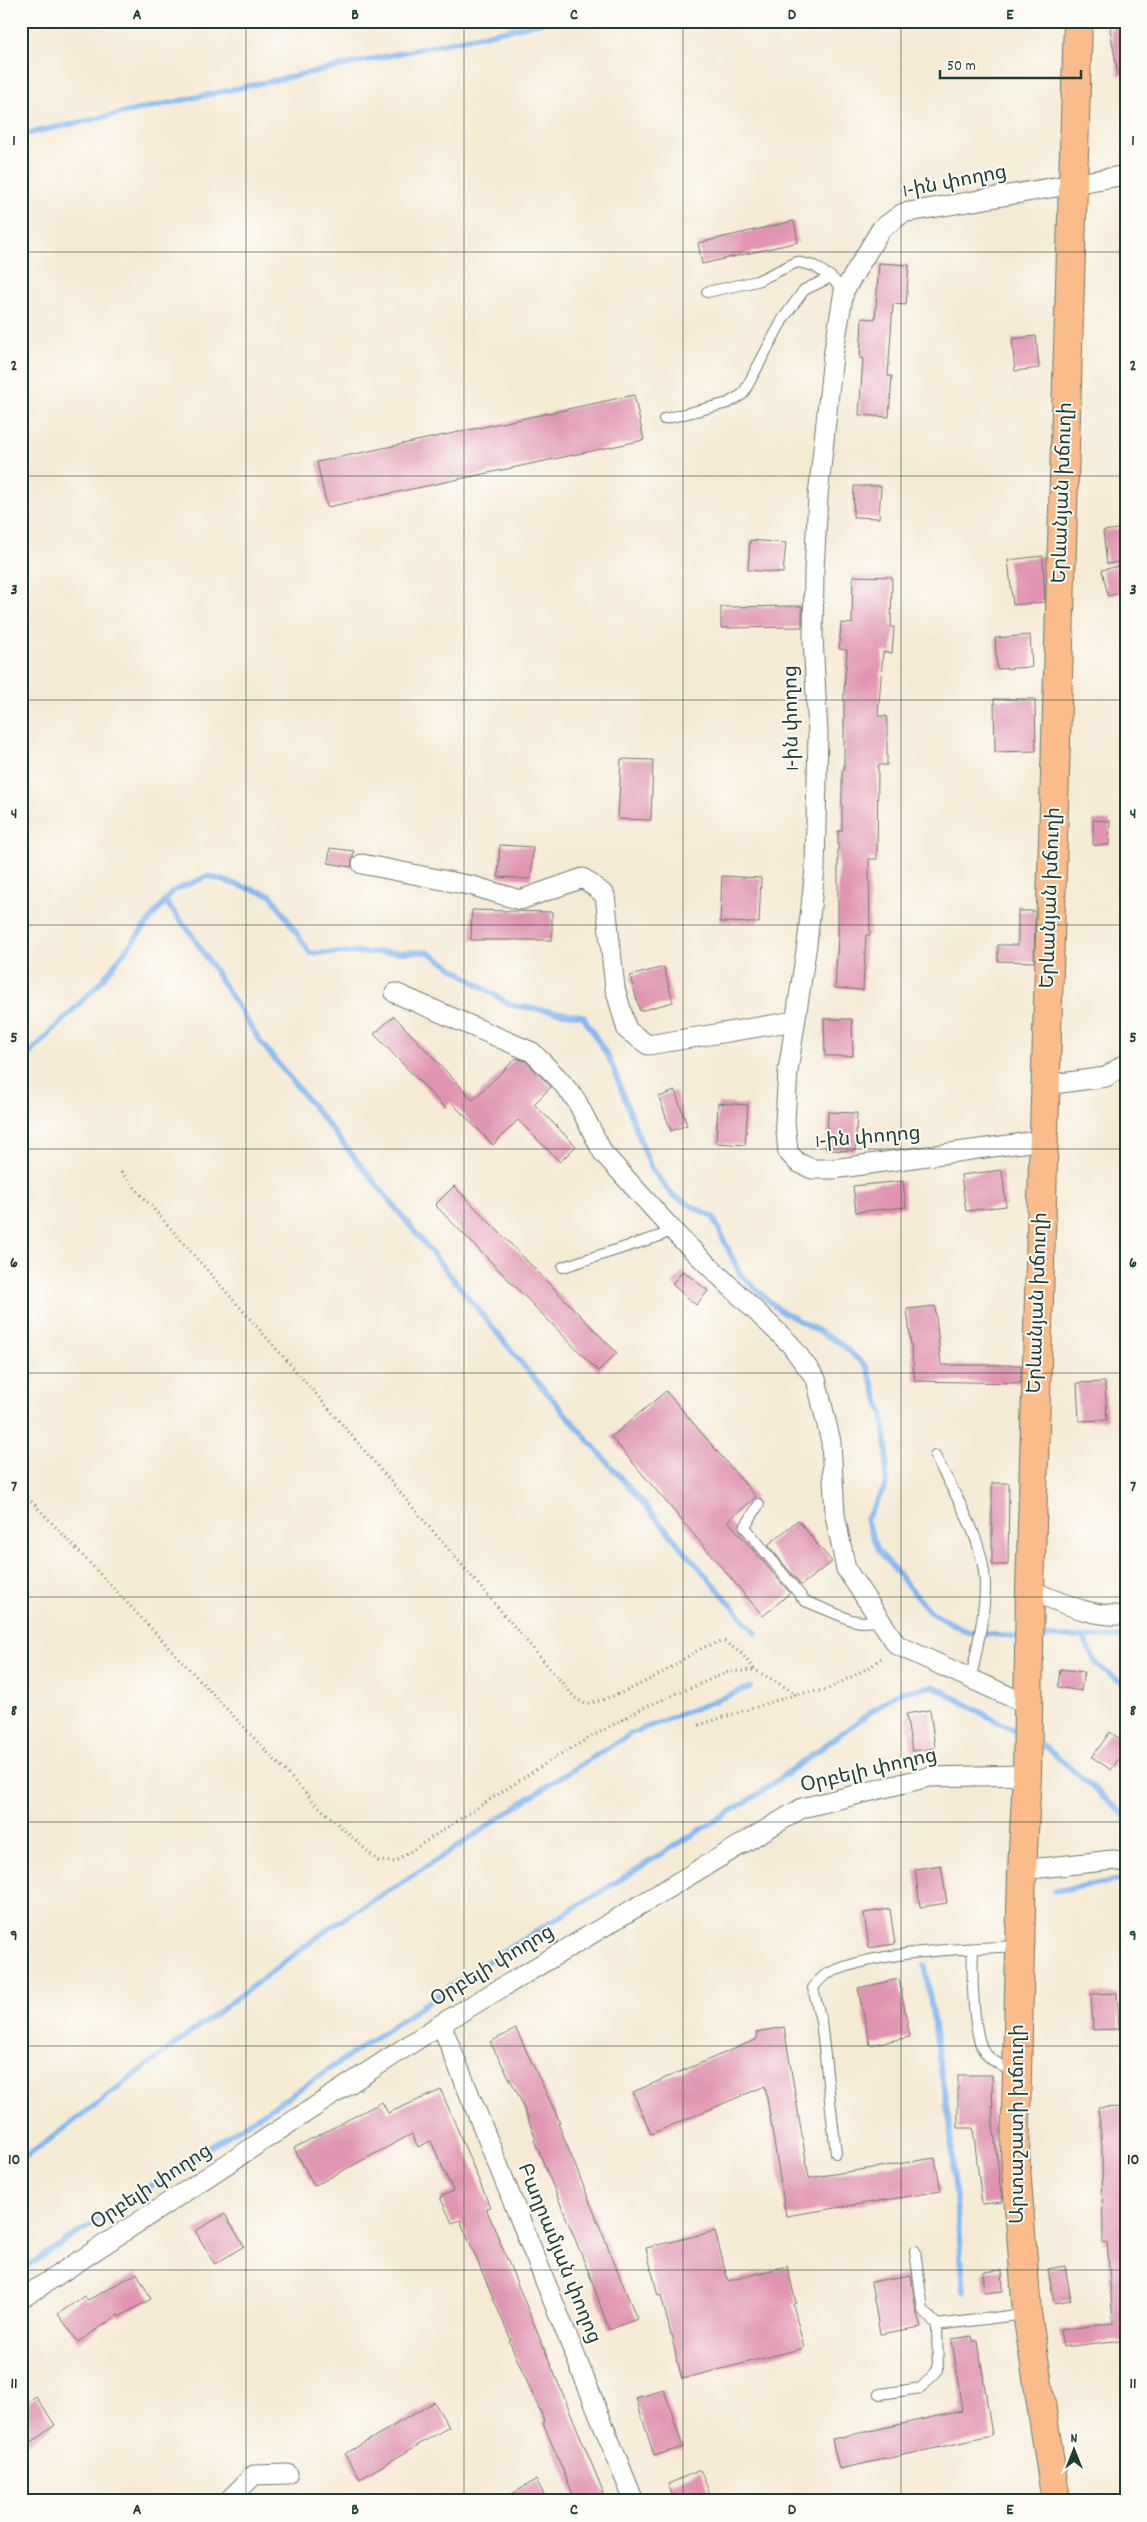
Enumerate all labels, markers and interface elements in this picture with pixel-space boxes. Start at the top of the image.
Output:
text: A [133,4,142,27]
text: B [351,4,359,27]
text: C [570,4,578,27]
text: D [788,4,797,27]
text: E [1006,4,1014,27]
scale bar [940,48,1081,80]
text: 50 m [947,56,976,78]
text: 1 [12,130,16,153]
text: 1 [1131,130,1135,153]
street label: 1-ին փողոց [900,159,1010,207]
text: 2 [11,355,18,378]
text: 2 [1130,355,1137,378]
street label: Երևանյան խճուղի [1047,402,1081,584]
text: 3 [10,579,18,602]
text: 3 [1129,579,1137,602]
street label: 1-ին փողոց [778,665,808,771]
text: 4 [11,803,17,826]
text: 4 [1130,803,1136,826]
street label: Երևանյան խճուղի [1035,807,1069,989]
text: 5 [10,1027,18,1050]
text: 5 [1129,1027,1137,1050]
street label: 1-ին փողոց [814,1120,922,1158]
street label: Երևանյան խճուղի [1022,1212,1056,1394]
text: 6 [10,1252,18,1275]
text: 6 [1129,1252,1137,1275]
text: 7 [11,1476,17,1499]
text: 7 [1130,1476,1136,1499]
text: 8 [11,1700,18,1723]
text: 8 [1130,1700,1137,1723]
street label: Օրբելի փողոց [798,1743,940,1801]
street label: Օրբելի փողոց [426,1919,560,2015]
text: 9 [10,1925,18,1948]
text: 9 [1129,1925,1137,1948]
street label: Արտաշատի խճուղի [1005,2024,1033,2224]
street label: Օրբելի փողոց [86,2138,218,2238]
text: 10 [8,2149,20,2172]
text: 10 [1127,2149,1139,2172]
street label: Բաղրամյան փողոց [509,2160,607,2348]
text: 11 [10,2373,18,2396]
text: 11 [1129,2373,1137,2396]
north arrow [1050,2424,1100,2474]
text: N [1071,2429,1078,2449]
text: A [133,2499,142,2522]
text: B [351,2499,359,2522]
text: C [570,2499,578,2522]
text: D [788,2499,797,2522]
text: E [1006,2499,1014,2522]

